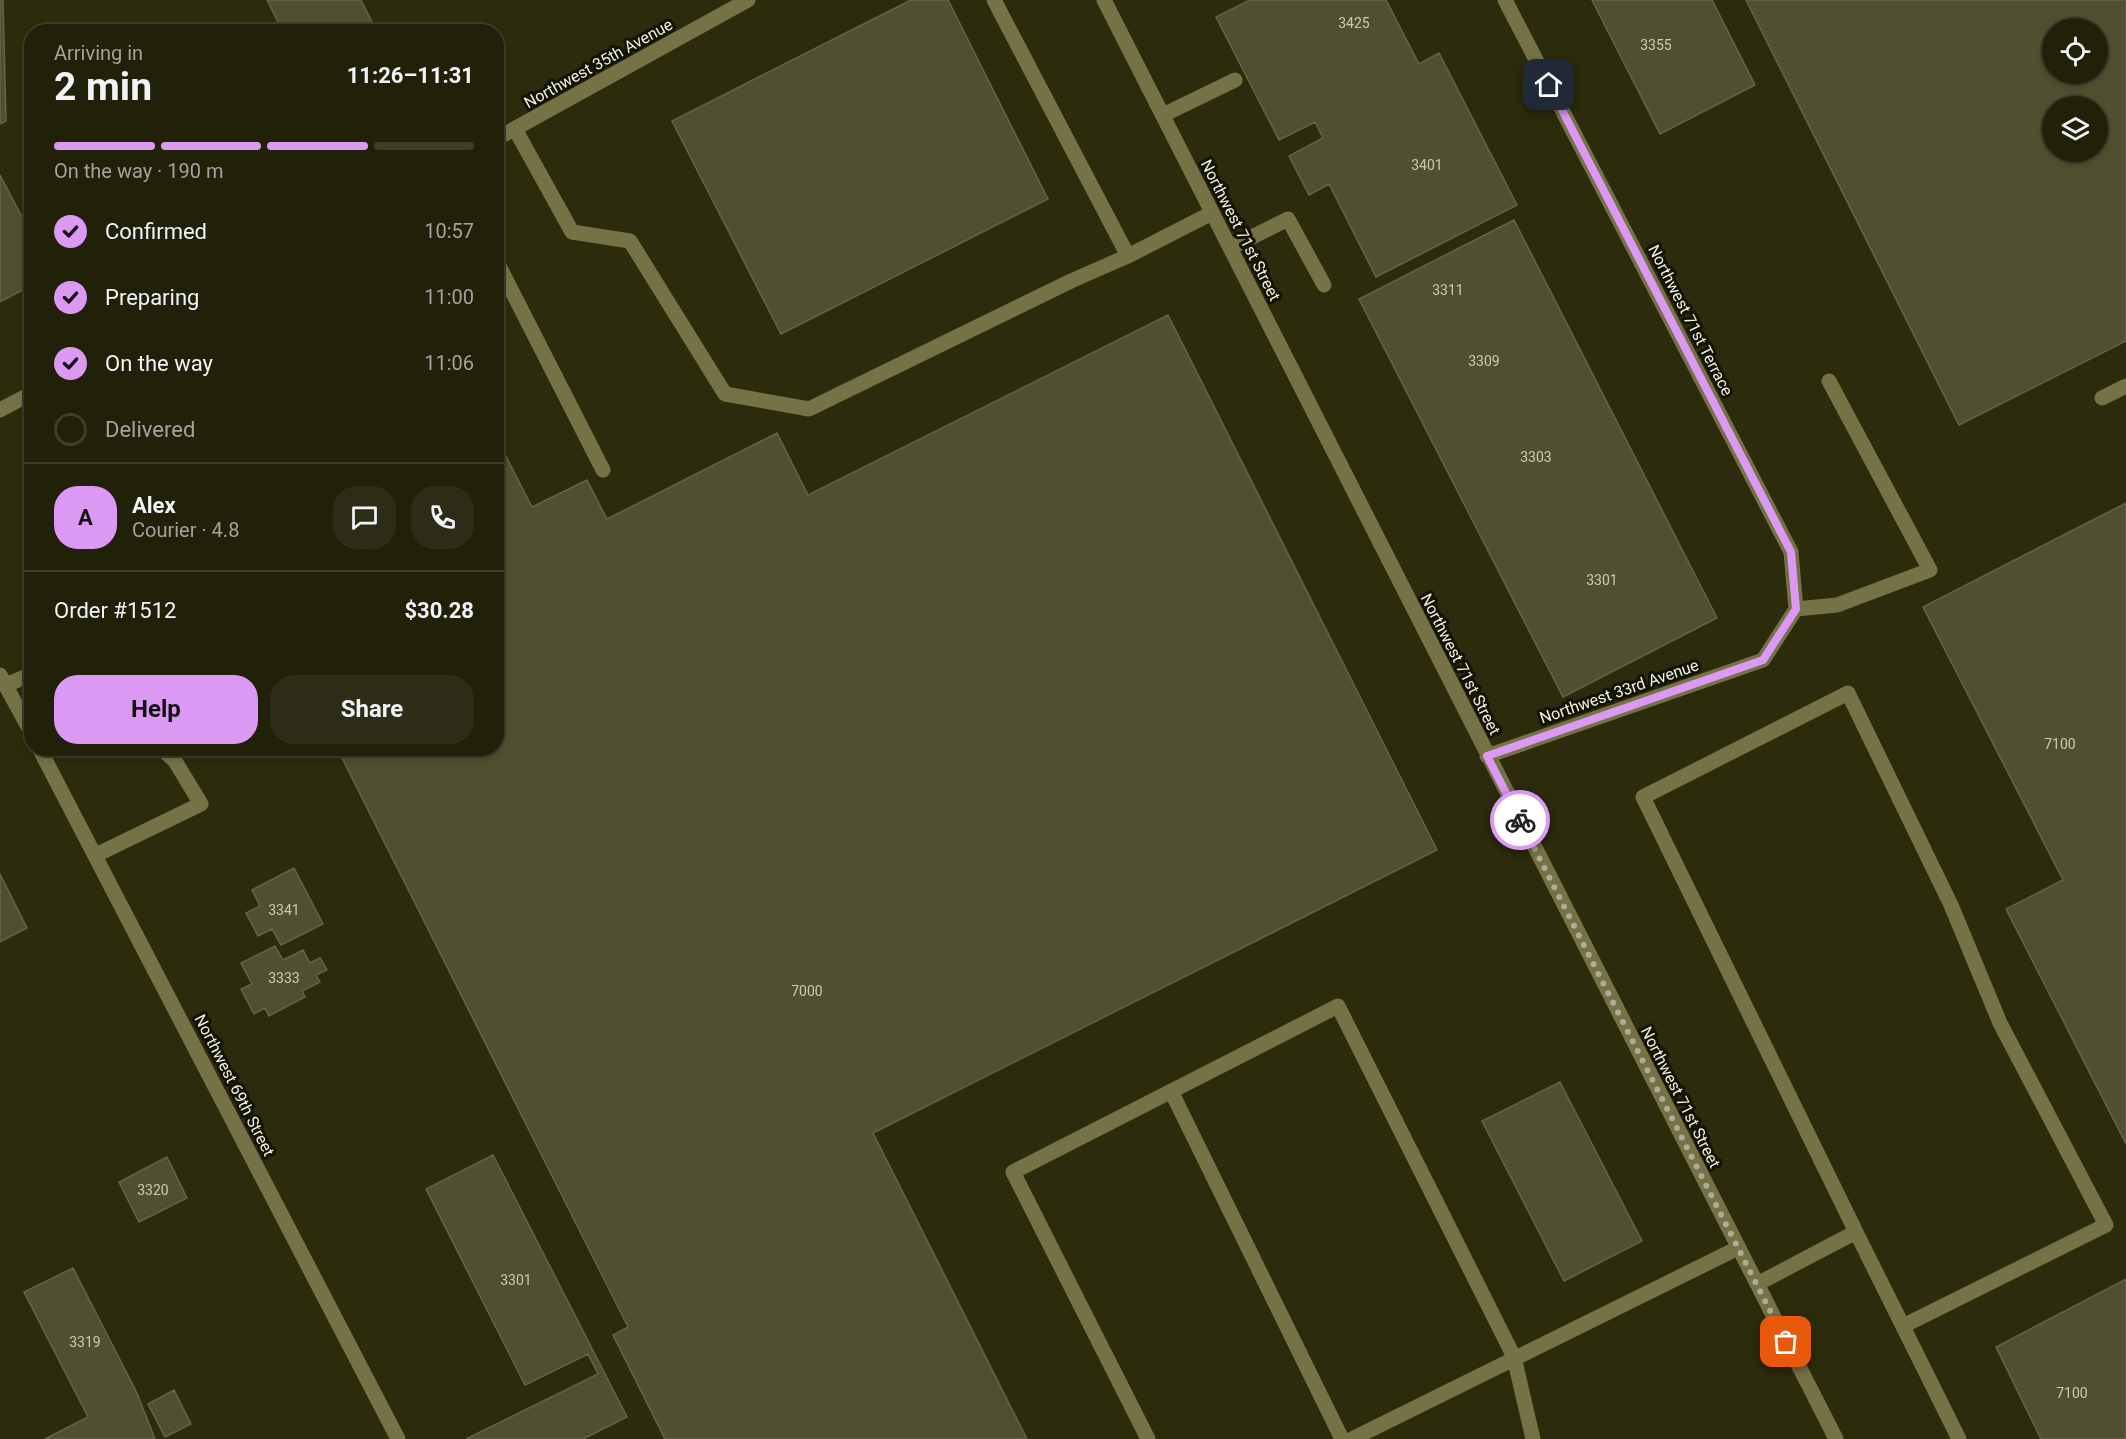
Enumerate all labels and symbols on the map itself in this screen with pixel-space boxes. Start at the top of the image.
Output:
street label: Northwest 35th Avenue [521,15,676,112]
house number: 3425 [1338,15,1370,31]
house number: 3355 [1640,37,1672,53]
pin [1523,59,1574,110]
street label: Northwest 71st Street [1197,156,1284,304]
house number: 3401 [1411,157,1443,173]
street label: Northwest 71st Terrace [1644,242,1737,399]
house number: 3311 [1432,282,1464,298]
house number: 3309 [1468,353,1500,369]
house number: 3303 [1520,449,1552,465]
house number: 3301 [1586,572,1618,588]
street label: Northwest 71st Street [1417,590,1504,738]
street label: Northwest 33rd Avenue [1537,655,1701,728]
house number: 7100 [2044,736,2076,752]
courier [1490,790,1550,850]
house number: 3341 [268,902,300,918]
house number: 3333 [268,970,300,986]
house number: 7000 [791,983,823,999]
street label: Northwest 69th Street [191,1011,279,1159]
street label: Northwest 71st Street [1637,1023,1724,1171]
house number: 3320 [137,1182,169,1198]
house number: 3301 [500,1272,532,1288]
pin [1760,1316,1811,1367]
house number: 3319 [69,1334,101,1350]
house number: 7100 [2056,1385,2088,1401]

